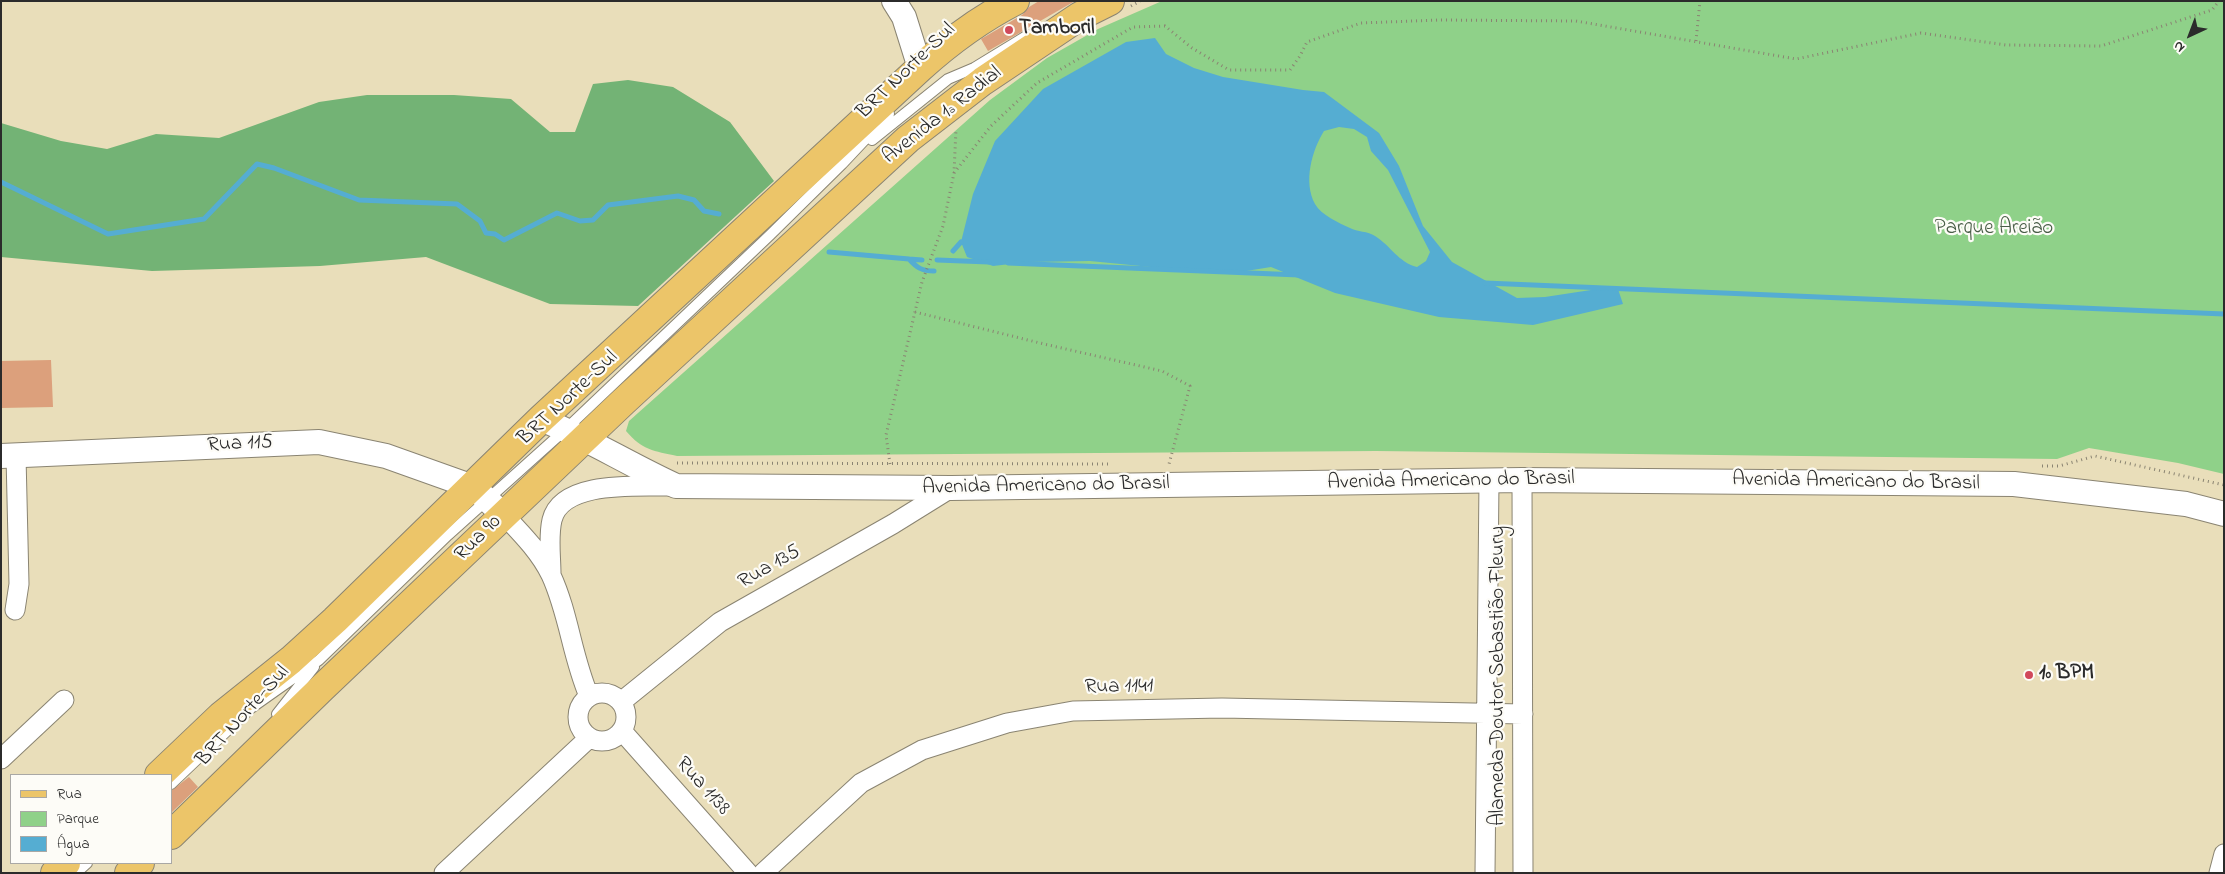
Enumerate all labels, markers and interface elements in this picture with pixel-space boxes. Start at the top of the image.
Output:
north arrow [2165,10,2215,60]
place label: Tamboril [1019,17,1094,43]
street label: BRT Norte-Sul [852,19,962,125]
marker: Tamboril [1003,24,1015,36]
text: N [2169,35,2190,57]
street label: Avenida 1ª Radial [878,62,1008,170]
park label: Parque Areião [1935,217,2053,243]
street label: BRT Norte-Sul [514,346,624,452]
street label: Rua 115 [207,431,273,459]
street label: Avenida Americano do Brasil [1327,467,1575,497]
street label: Avenida Americano do Brasil [1732,468,1980,498]
street label: Avenida Americano do Brasil [922,472,1170,502]
street label: Rua 90 [450,510,508,568]
street label: Alameda Doutor Sebastião Fleury [1487,526,1513,826]
street label: Rua 135 [734,540,806,596]
street label: BRT Norte-Sul [192,661,296,773]
place label: 1º BPM [2039,662,2094,688]
marker: 1º BPM [2023,669,2035,681]
street label: Rua 1141 [1084,675,1154,701]
street label: Rua 1138 [669,753,735,821]
legend [10,774,172,864]
text: Rua [57,783,82,805]
text: Parque [57,808,99,830]
text: Água [57,833,90,855]

